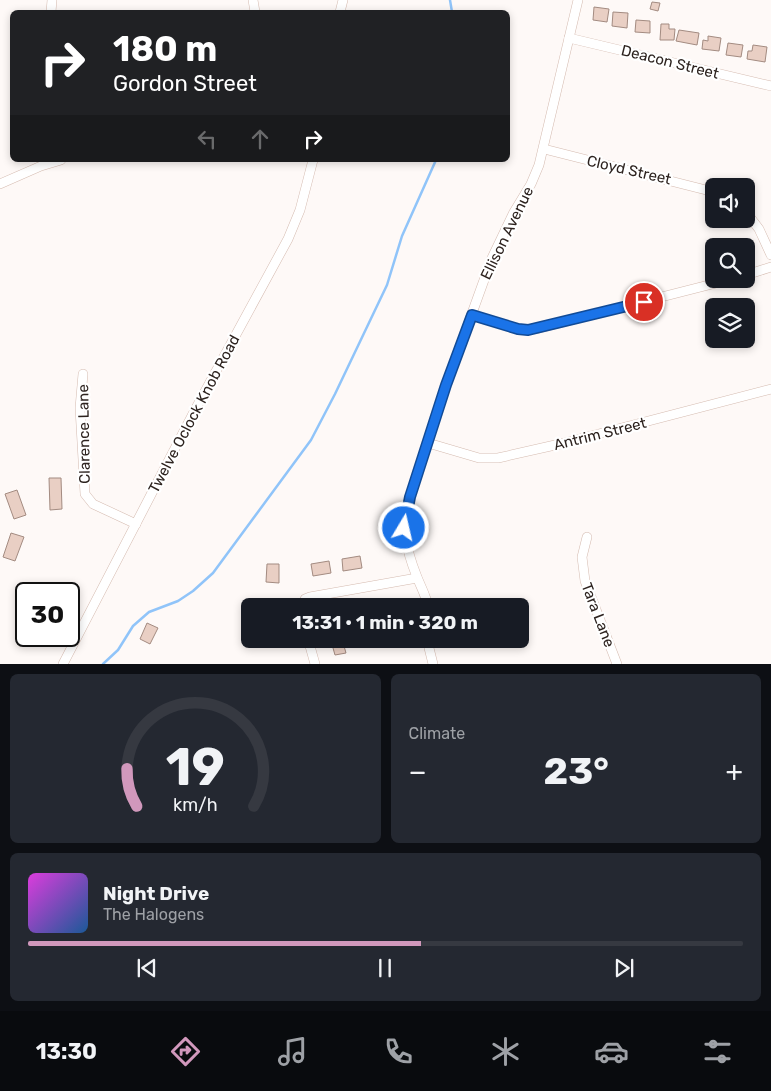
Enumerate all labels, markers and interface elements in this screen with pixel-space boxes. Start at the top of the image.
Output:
text: 180 m [113,28,217,70]
icon: right [30,30,95,95]
street label: Deacon Street [619,41,721,83]
text: Gordon Street [113,70,257,97]
icon: left [193,125,221,153]
icon: ahead [246,125,274,153]
icon: right [299,125,327,153]
street label: Cloyd Street [585,152,673,188]
map controls [705,178,755,348]
button: sound [705,178,755,228]
street label: Ellison Avenue [477,184,537,282]
button: search [705,238,755,288]
pin [623,281,665,323]
icon: arrive [630,288,658,316]
button: layers [705,298,755,348]
street label: Twelve Oclock Knob Road [145,332,243,496]
street label: Clarence Lane [74,384,94,484]
street label: Antrim Street [552,414,648,454]
position arrow [377,501,429,553]
street label: Tara Lane [578,580,618,650]
speed limit sign: 30 [15,582,80,647]
text: 13:31 · 1 min · 320 m [292,611,478,634]
text: Climate [409,724,465,743]
text: 19 [166,736,225,798]
text: 23° [543,748,609,794]
text: − [409,755,427,788]
text: + [726,755,743,788]
text: km/h [173,794,218,815]
text: Night Drive [103,882,209,905]
text: The Halogens [103,905,204,924]
icon: previous [133,954,161,982]
icon: pause [371,954,399,982]
icon: next [610,954,638,982]
icon: directions [168,1034,203,1069]
icon: music [275,1034,310,1069]
icon: phone [381,1034,416,1069]
icon: climate [488,1034,523,1069]
icon: car [594,1034,629,1069]
icon: filters [700,1034,735,1069]
text: 13:30 [36,1038,97,1065]

